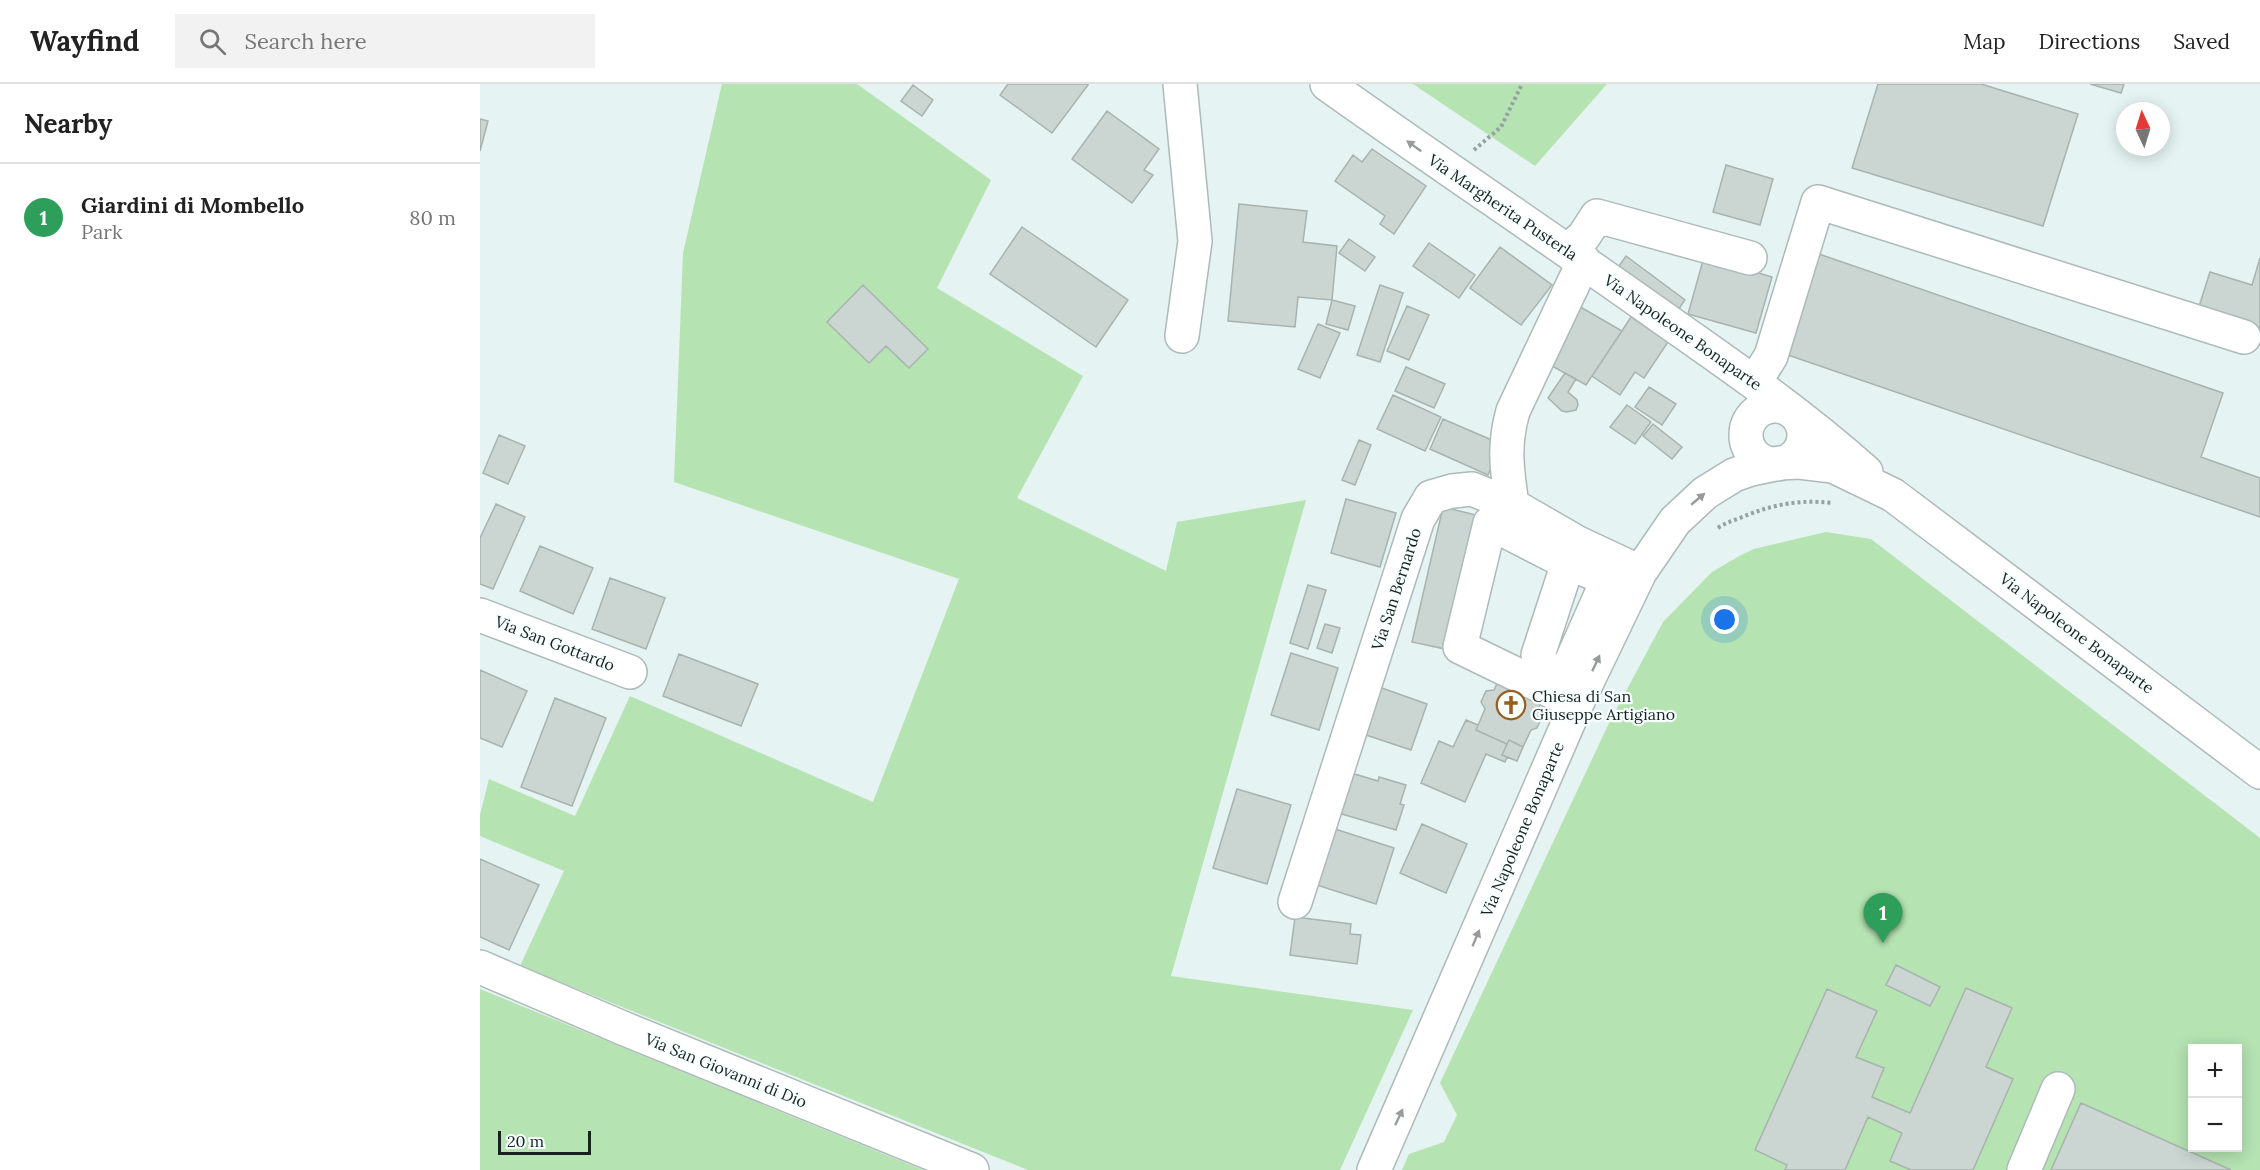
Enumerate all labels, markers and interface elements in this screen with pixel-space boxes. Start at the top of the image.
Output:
search box [175,14,595,68]
text: Wayfind [30,23,139,59]
icon: search [196,25,229,58]
text: Search here [244,27,367,55]
text: Map [1963,28,2006,55]
text: Directions [2039,28,2140,55]
text: Saved [2173,28,2230,55]
north arrow [2116,102,2170,156]
text: Nearby [24,107,112,140]
one-way arrow [1406,140,1422,152]
street label: Via Margherita Pusterla [1424,149,1581,264]
text: Giardini di Mombello [81,191,304,219]
text: 1 [39,205,48,230]
text: 80 m [409,205,456,230]
text: Park [81,219,123,244]
street label: Via Napoleone Bonaparte [1599,269,1766,394]
one-way arrow [1690,492,1706,505]
street label: Via San Bernardo [1366,525,1425,654]
street label: Via Napoleone Bonaparte [1995,568,2158,698]
your location [1710,605,1739,634]
street label: Via San Gottardo [491,611,618,675]
one-way arrow [1591,654,1600,671]
place label: Chiesa di San Giuseppe Artigiano [1532,686,1675,724]
church icon: Chiesa di San Giuseppe Artigiano [1495,689,1527,721]
street label: Via Napoleone Bonaparte [1476,738,1568,921]
pin: 1 [1864,894,1902,943]
one-way arrow [1471,928,1481,946]
street label: Via San Giovanni di Dio [641,1028,810,1112]
map controls [2188,1044,2242,1152]
button: + [2188,1044,2242,1098]
button: − [2188,1098,2242,1152]
one-way arrow [1394,1108,1403,1125]
scale bar [498,1128,591,1156]
text: 20 m [507,1131,544,1151]

